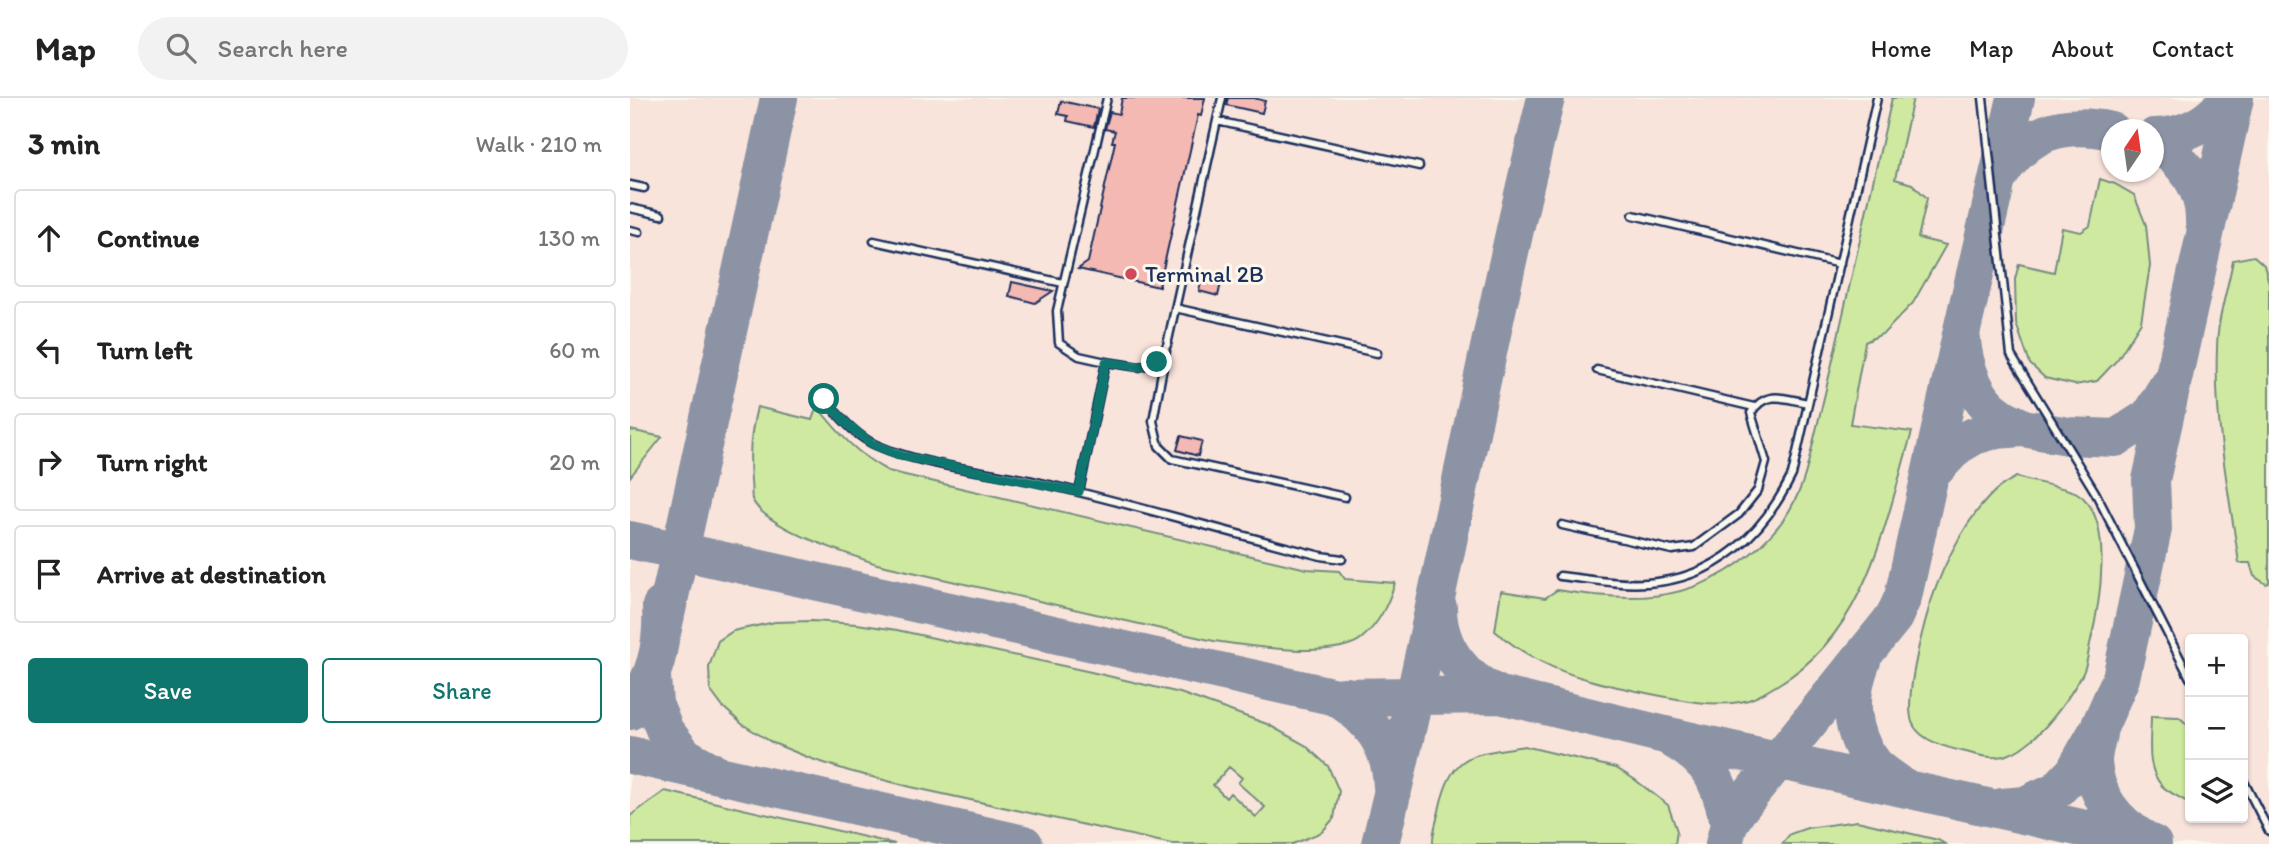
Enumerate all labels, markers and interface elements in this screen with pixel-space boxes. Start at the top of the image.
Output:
search box [138,17,628,80]
text: Map [35,29,96,68]
icon: search [162,29,200,67]
text: Search here [218,32,348,64]
text: Home [1871,34,1931,63]
text: Map [1969,34,2013,63]
text: About [2051,34,2114,63]
text: Contact [2152,34,2234,63]
north arrow [2101,119,2164,182]
text: 3 min [28,125,100,162]
text: Walk · 210 m [476,130,602,158]
icon: ahead [30,219,68,257]
text: Continue [97,222,200,254]
text: 130 m [538,224,600,252]
place label: Terminal 2B [1145,260,1264,288]
marker: Terminal 2B [1123,266,1139,282]
icon: left [30,331,68,369]
text: Turn left [97,334,193,366]
text: 60 m [549,336,600,364]
route end [1141,346,1172,377]
route start [808,383,839,414]
icon: right [30,443,68,481]
text: Turn right [97,446,208,478]
text: 20 m [549,448,600,476]
icon: arrive [30,555,68,593]
text: Arrive at destination [97,558,326,590]
map controls [2185,634,2248,823]
button: + [2185,634,2248,697]
button: Save [28,658,308,723]
button: Share [322,658,602,723]
button: − [2185,697,2248,760]
button: layers [2185,760,2248,823]

